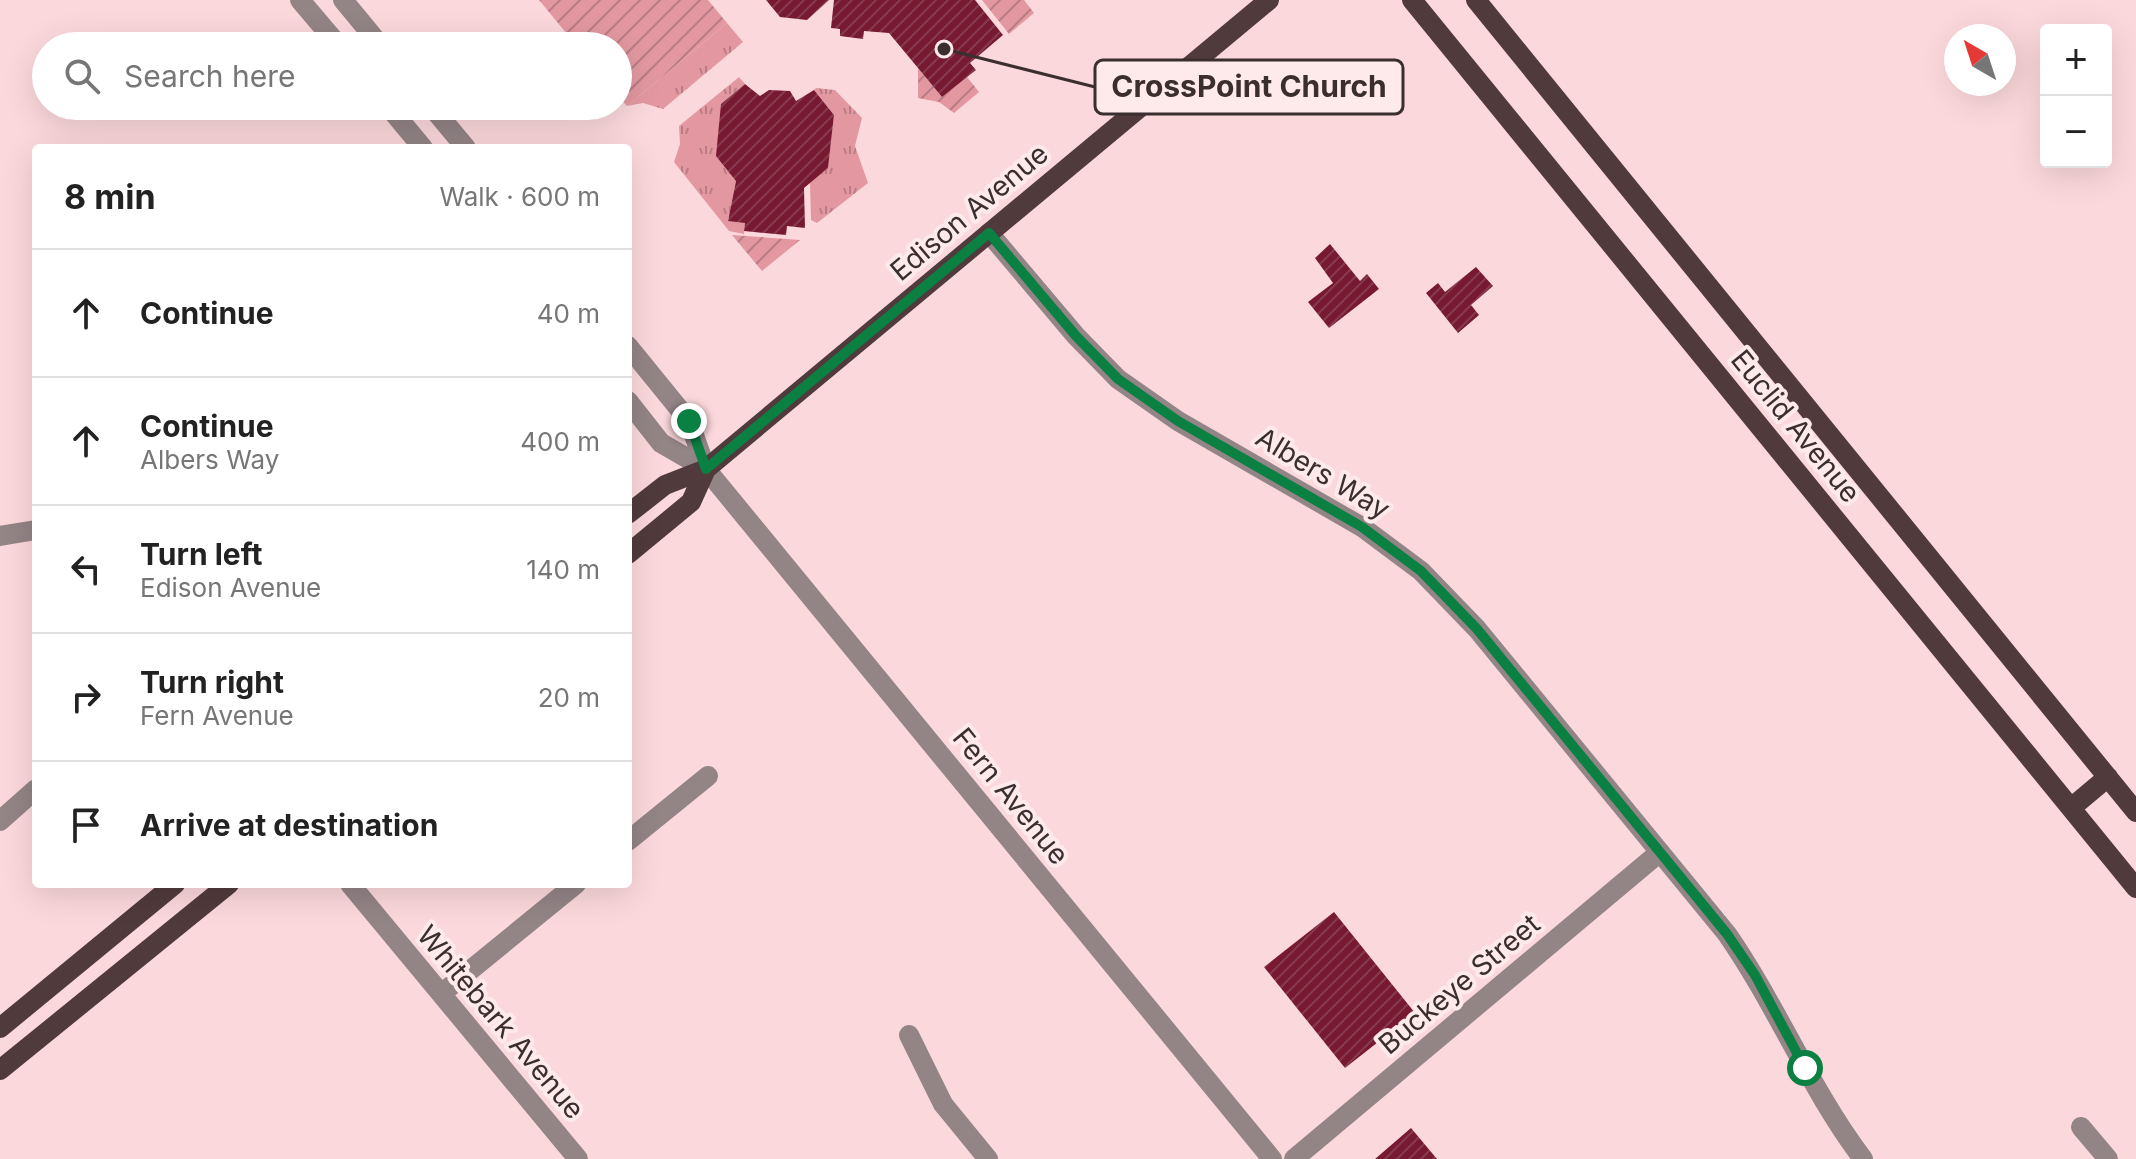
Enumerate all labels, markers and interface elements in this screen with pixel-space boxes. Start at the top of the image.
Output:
north arrow [1944,24,2016,96]
map controls [2040,24,2112,168]
button: + [2040,24,2112,96]
search box [32,32,632,120]
icon: search [60,54,104,98]
text: Search here [124,58,296,94]
callout: CrossPoint Church [1095,60,1403,114]
text: CrossPoint Church [1111,68,1387,104]
button: − [2040,96,2112,168]
street label: Edison Avenue [883,136,1055,288]
text: 8 min [64,176,156,217]
text: Walk · 600 m [439,181,600,212]
icon: ahead [64,291,108,335]
text: Continue [140,295,274,331]
text: 40 m [537,298,600,329]
street label: Euclid Avenue [1724,343,1868,509]
route end [671,403,707,439]
text: Continue [140,408,274,444]
icon: ahead [64,419,108,463]
street label: Albers Way [1250,420,1396,526]
text: 400 m [520,426,600,457]
text: Albers Way [140,444,279,475]
text: Turn left [140,536,262,572]
icon: left [64,547,108,591]
text: 140 m [526,554,600,585]
text: Edison Avenue [140,572,321,603]
text: Turn right [140,664,284,700]
icon: right [64,675,108,719]
text: 20 m [538,682,600,713]
text: Fern Avenue [140,700,294,731]
street label: Fern Avenue [946,721,1076,871]
icon: arrive [64,803,108,847]
text: Arrive at destination [140,807,438,843]
street label: Buckeye Street [1372,907,1546,1061]
street label: Whitebark Avenue [410,918,592,1126]
route start [1787,1050,1823,1086]

